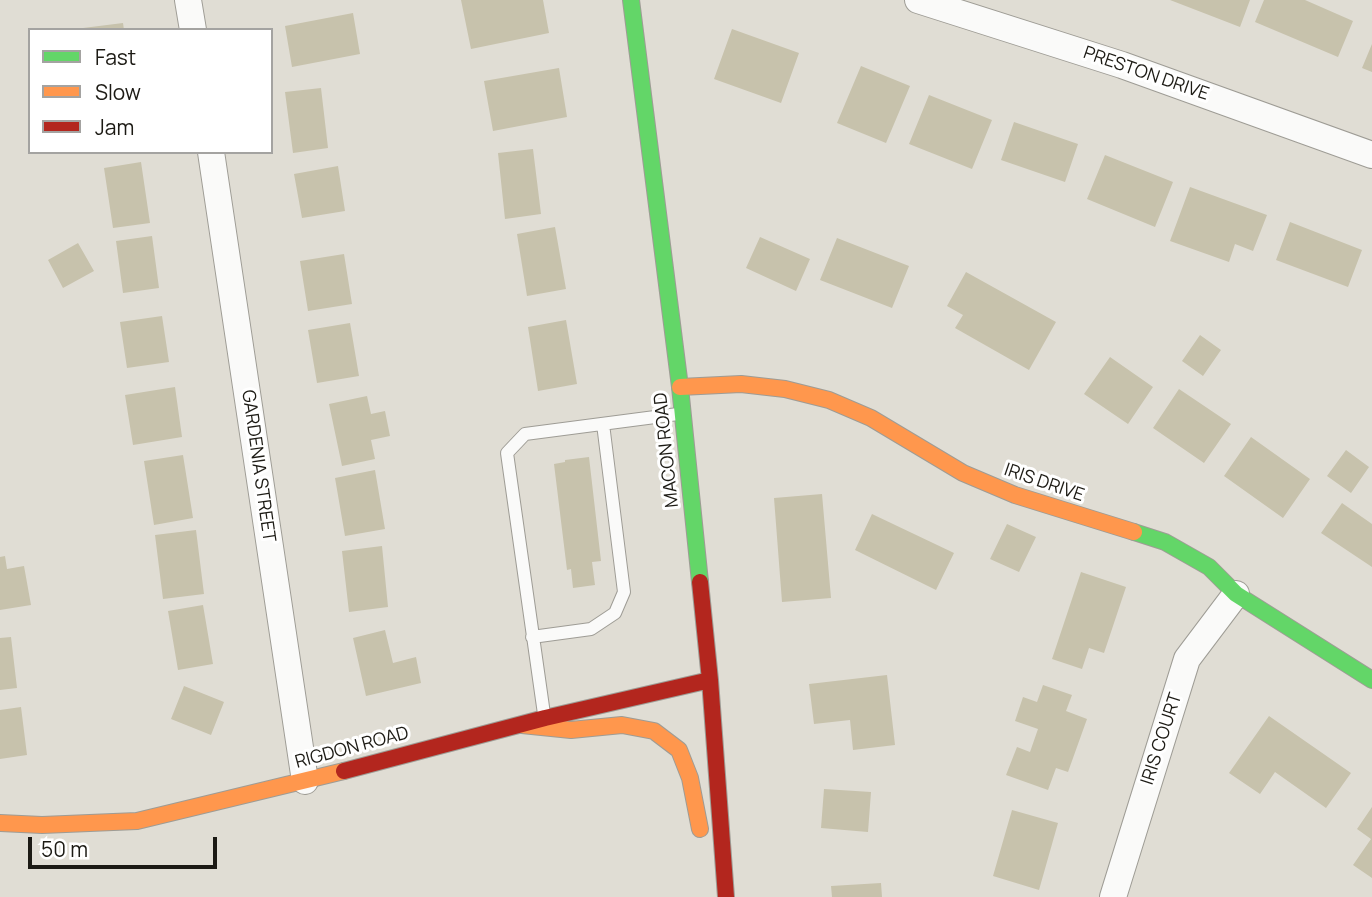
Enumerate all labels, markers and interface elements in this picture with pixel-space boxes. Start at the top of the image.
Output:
legend [28,28,273,154]
street label: PRESTON DRIVE [1080,42,1212,106]
text: Fast [95,43,136,71]
text: Slow [95,78,141,106]
text: Jam [95,113,134,141]
street label: GARDENIA STREET [237,389,279,543]
street label: MACON ROAD [650,391,684,509]
street label: IRIS DRIVE [1001,459,1087,507]
street label: IRIS COURT [1137,690,1187,788]
street label: RIGDON ROAD [293,722,411,774]
scale bar [32,824,220,868]
text: 50 m [41,835,88,863]

